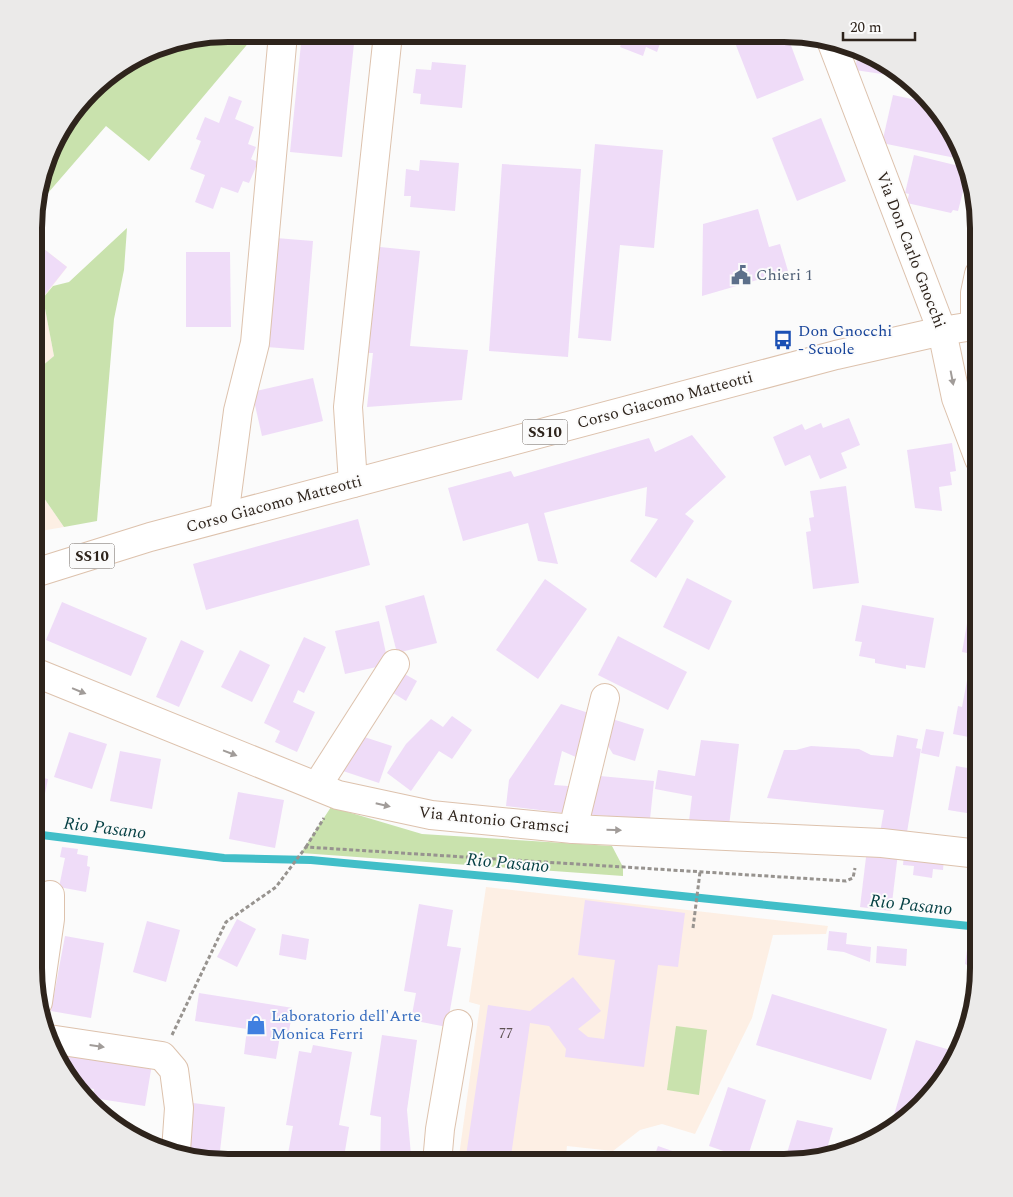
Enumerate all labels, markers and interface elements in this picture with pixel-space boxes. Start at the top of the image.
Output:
scale bar [843,10,916,42]
text: 20 m [850,16,882,39]
street label: Via Don Carlo Gnocchi [870,168,952,332]
place label: Chieri 1 [756,263,813,287]
public building icon: Chieri 1 [730,264,752,286]
place label: Don Gnocchi - Scuole [798,319,892,361]
bus stop icon: Don Gnocchi - Scuole [772,329,794,351]
street label: Corso Giacomo Matteotti [574,365,756,435]
one-way arrow [948,371,956,387]
road number: SS10 [522,420,568,444]
street label: Corso Giacomo Matteotti [183,469,365,539]
road number: SS10 [70,544,114,568]
one-way arrow [72,688,87,695]
one-way arrow [223,749,237,757]
street label: Via Antonio Gramsci [418,800,570,840]
one-way arrow [376,801,391,809]
water label: Rio Pasano [62,810,148,846]
one-way arrow [606,826,622,834]
water label: Rio Pasano [465,846,551,880]
water label: Rio Pasano [868,887,954,923]
place label: Laboratorio dell'Arte Monica Ferri [271,1004,421,1046]
shop icon: Laboratorio dell'Arte Monica Ferri [245,1014,267,1036]
house number: 77 [499,1023,513,1044]
one-way arrow [89,1042,105,1050]

